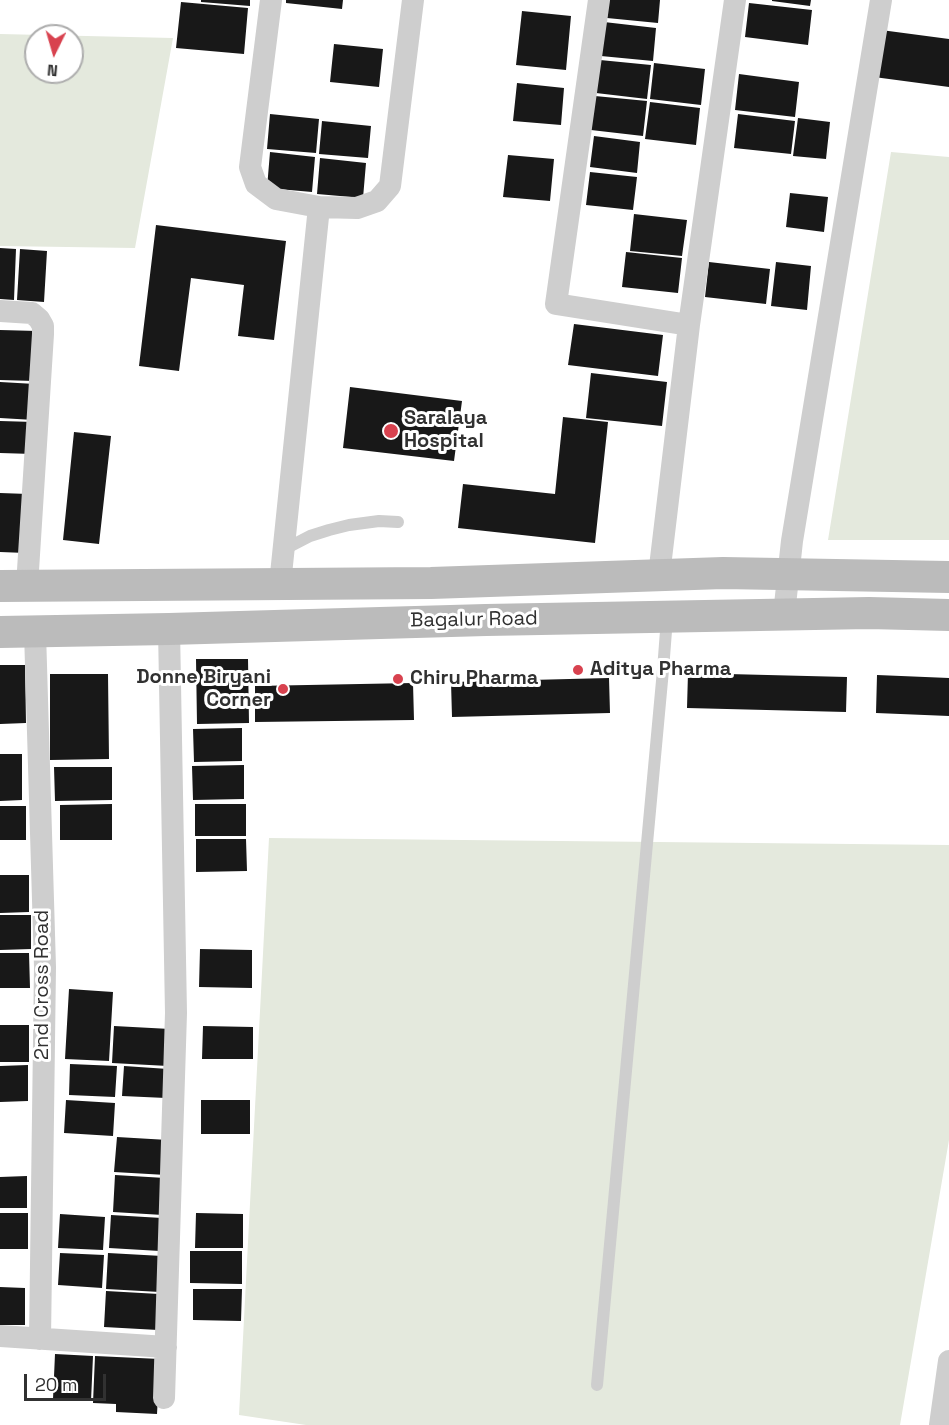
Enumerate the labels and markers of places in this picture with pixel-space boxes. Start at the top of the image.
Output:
place label: Saralaya Hospital [404,407,487,454]
marker: Saralaya Hospital [382,422,400,440]
place label: Aditya Pharma [590,658,731,682]
marker: Aditya Pharma [571,663,585,677]
place label: Donne Biryani Corner [136,666,271,713]
place label: Chiru Pharma [410,667,538,691]
marker: Chiru Pharma [391,672,405,686]
marker: Donne Biryani Corner [276,682,290,696]

